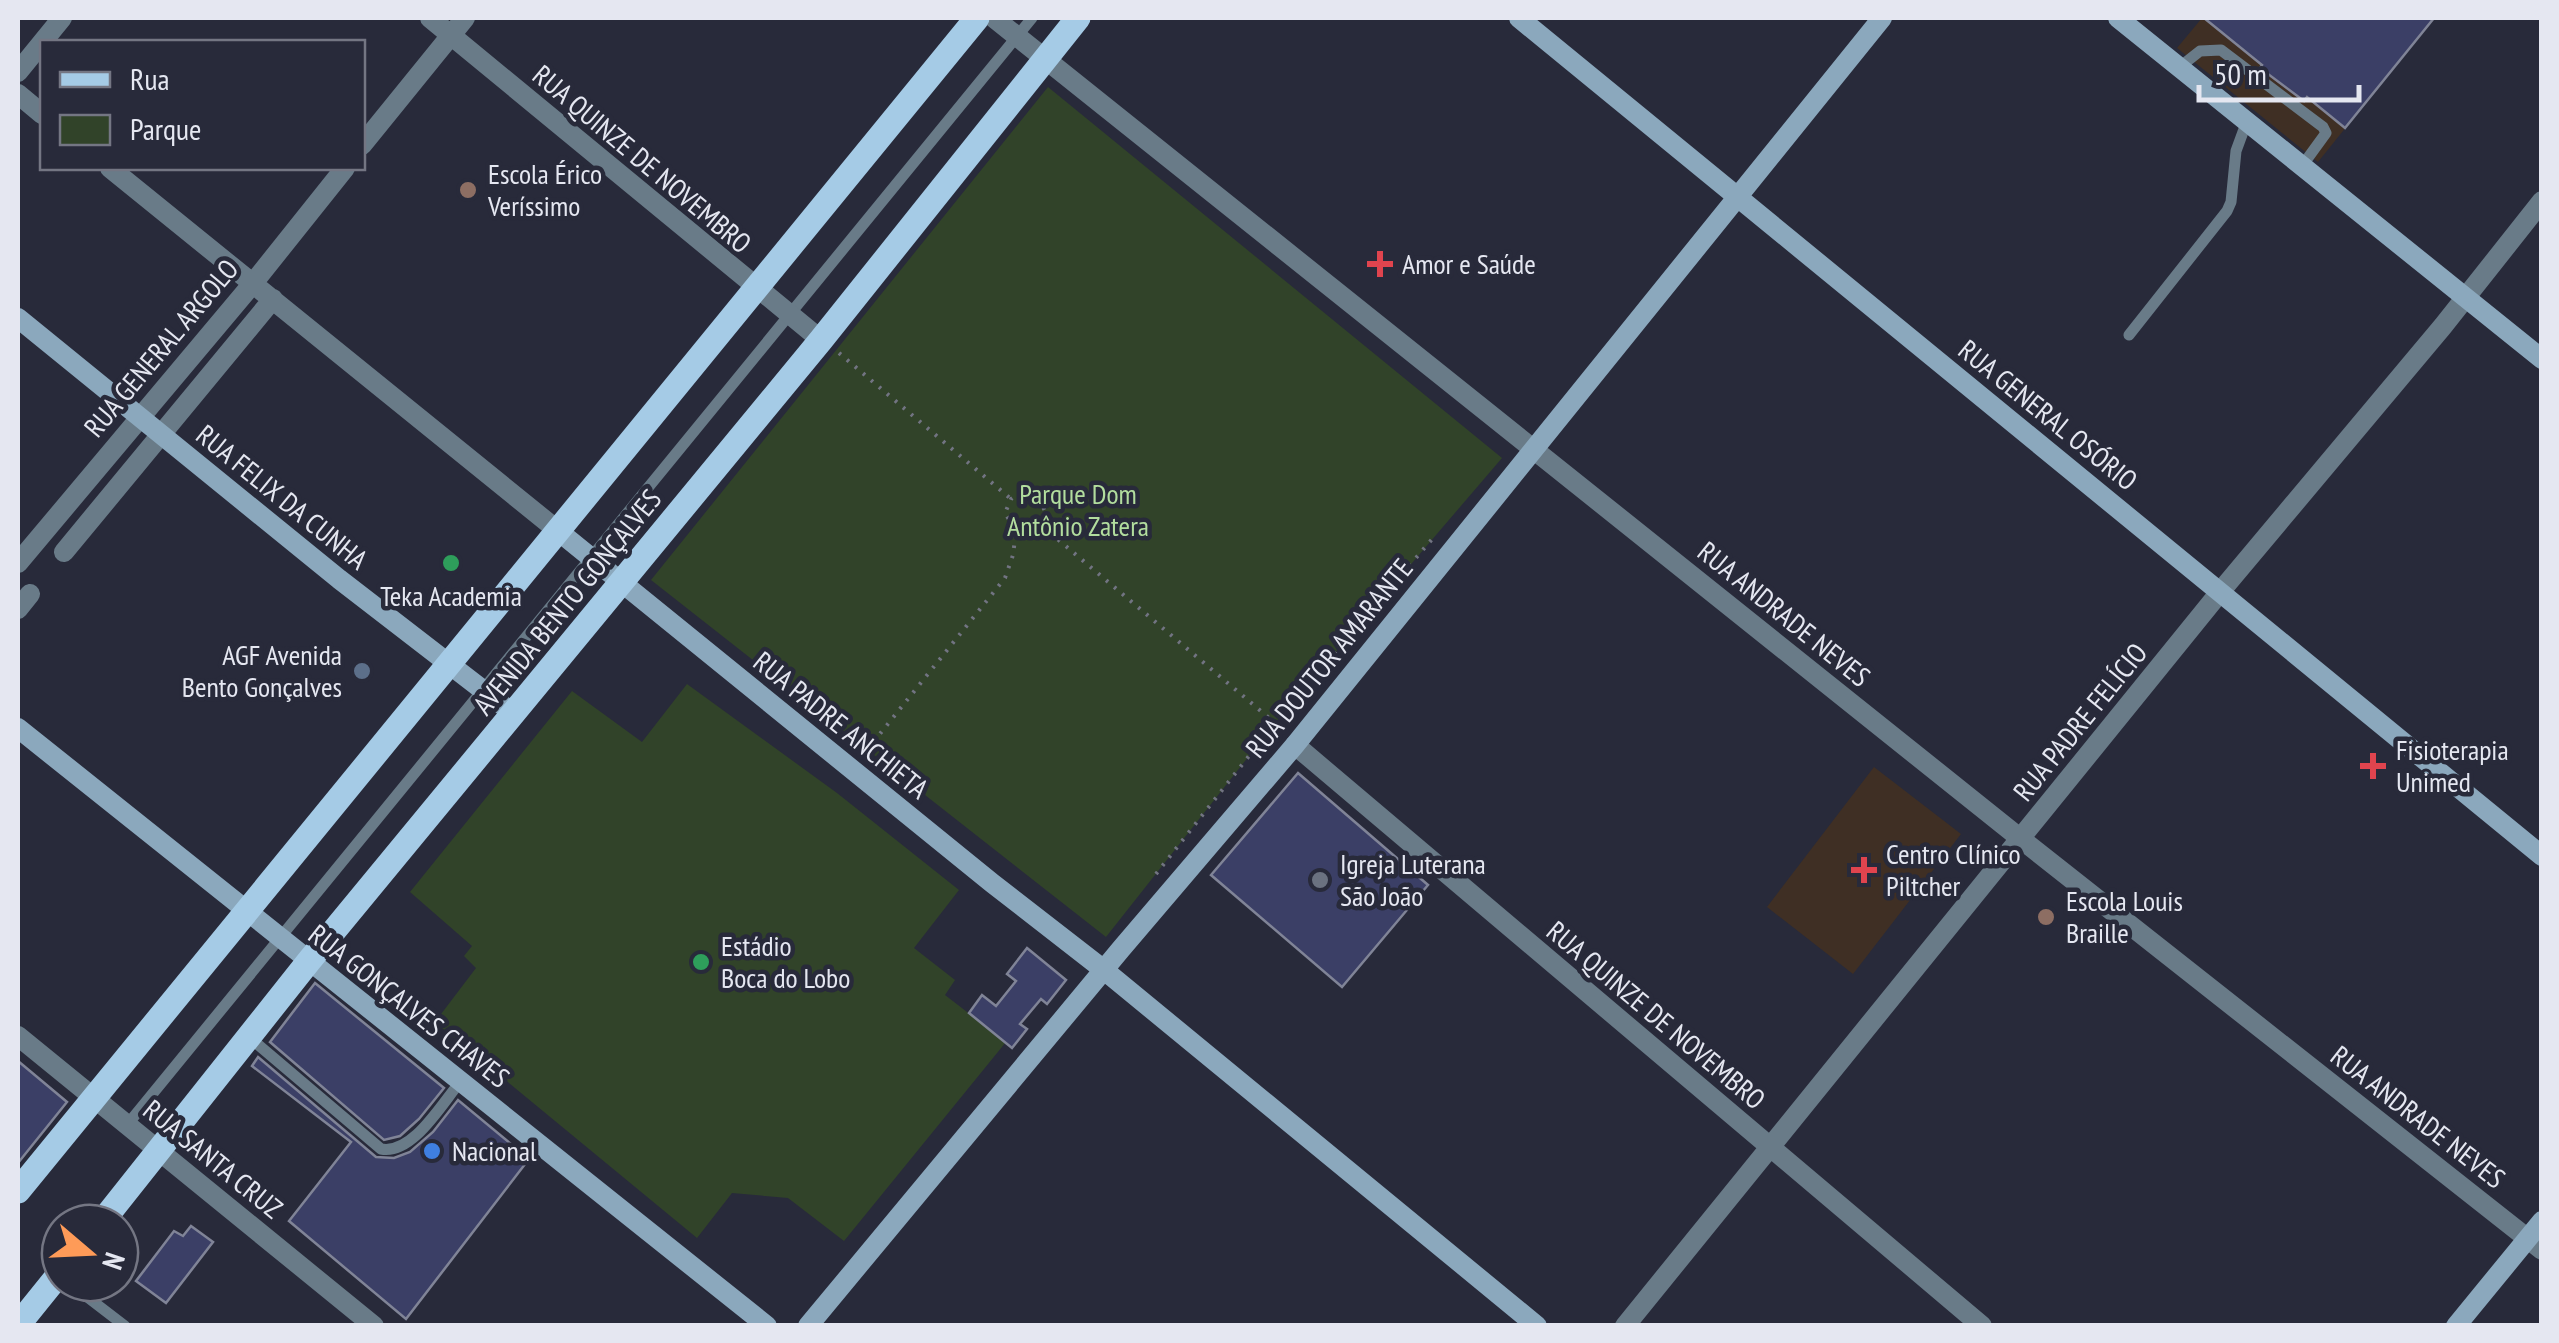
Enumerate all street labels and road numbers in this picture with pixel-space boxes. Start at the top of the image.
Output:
street label: RUA QUINZE DE NOVEMBRO [525,56,759,261]
street label: RUA GENERAL ARGOLO [75,251,246,444]
street label: RUA GENERAL OSÓRIO [1951,331,2145,498]
street label: RUA FELIX DA CUNHA [189,416,376,578]
street label: AVENIDA BENTO GONÇALVES [464,481,669,722]
street label: RUA ANDRADE NEVES [1691,533,1878,694]
street label: RUA DOUTOR AMARANTE [1237,550,1421,765]
street label: RUA PADRE FELÍCIO [2004,635,2155,808]
street label: RUA PADRE ANCHIETA [746,643,937,807]
street label: RUA QUINZE DE NOVEMBRO [1539,912,1773,1117]
street label: RUA GONÇALVES CHAVES [301,916,517,1096]
street label: RUA ANDRADE NEVES [2324,1037,2513,1196]
street label: RUA SANTA CRUZ [136,1091,291,1226]

